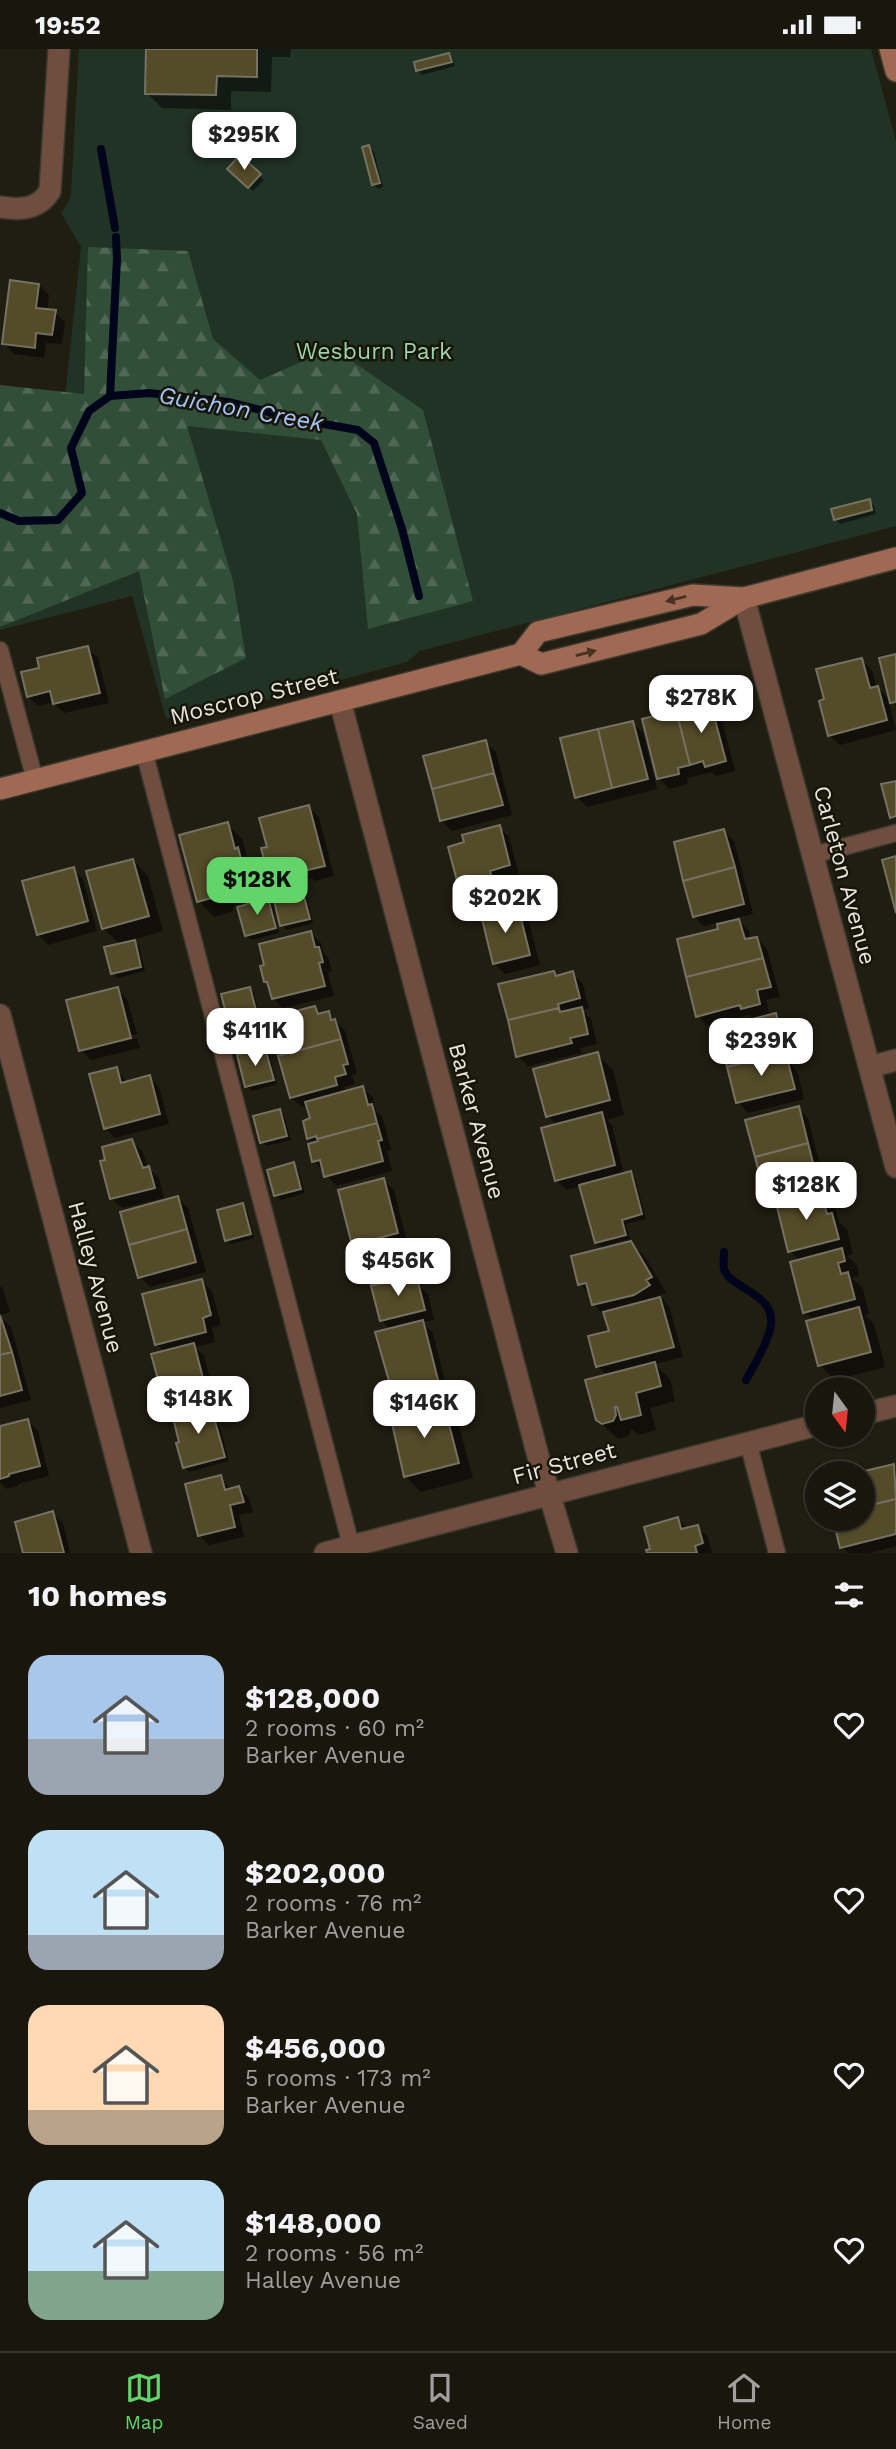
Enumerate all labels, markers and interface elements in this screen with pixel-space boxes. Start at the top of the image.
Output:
text: 19:52 [35,10,101,40]
pin: $295K [195,113,293,172]
text: $295K [208,121,280,148]
park label: Wesburn Park [296,338,452,365]
water label: Guichon Creek [156,381,327,437]
one-way arrow [665,594,687,605]
one-way arrow [575,647,597,658]
street label: Moscrop Street [167,662,341,730]
pin: $278K [652,675,750,735]
text: $278K [665,684,737,711]
street label: Carleton Avenue [808,783,881,968]
pin: $128K [208,857,306,917]
text: $128K [223,866,291,893]
pin: $202K [456,875,554,935]
text: $202K [469,884,541,911]
pin: $411K [206,1009,304,1068]
text: $411K [223,1017,287,1044]
pin: $239K [712,1019,810,1078]
text: $239K [725,1027,797,1054]
street label: Barker Avenue [443,1040,510,1202]
pin: $128K [757,1163,855,1222]
text: $128K [772,1171,840,1198]
street label: Halley Avenue [62,1198,129,1356]
pin: $456K [349,1239,447,1298]
text: $456K [361,1247,435,1274]
pin: $148K [149,1377,247,1436]
north arrow [805,1377,875,1447]
map controls [805,1377,875,1531]
pin: $146K [375,1381,473,1440]
text: $148K [163,1385,233,1412]
text: $146K [389,1389,459,1416]
street label: Fir Street [509,1437,619,1490]
button: layers [805,1461,875,1531]
icon: filters [830,1576,868,1614]
text: 10 homes [28,1578,167,1613]
text: $128,000 [245,1680,380,1715]
icon: home [84,1683,168,1767]
icon: heart [830,1706,868,1744]
text: 2 rooms · 60 m² [245,1715,424,1742]
text: Barker Avenue [245,1742,405,1769]
text: $202,000 [245,1855,386,1890]
icon: home [84,1858,168,1942]
icon: heart [830,1881,868,1919]
text: 2 rooms · 76 m² [245,1890,421,1917]
text: Barker Avenue [245,1917,405,1944]
text: $456,000 [245,2030,386,2065]
icon: home [84,2033,168,2117]
icon: heart [830,2056,868,2094]
text: 5 rooms · 173 m² [245,2065,431,2092]
text: Barker Avenue [245,2092,405,2119]
text: $148,000 [245,2205,382,2240]
icon: home [84,2208,168,2292]
icon: heart [830,2231,868,2269]
text: 2 rooms · 56 m² [245,2240,423,2267]
text: Halley Avenue [245,2267,401,2294]
tab: Map [125,2369,163,2434]
tab: Saved [413,2369,468,2434]
tab: Home [717,2369,771,2434]

